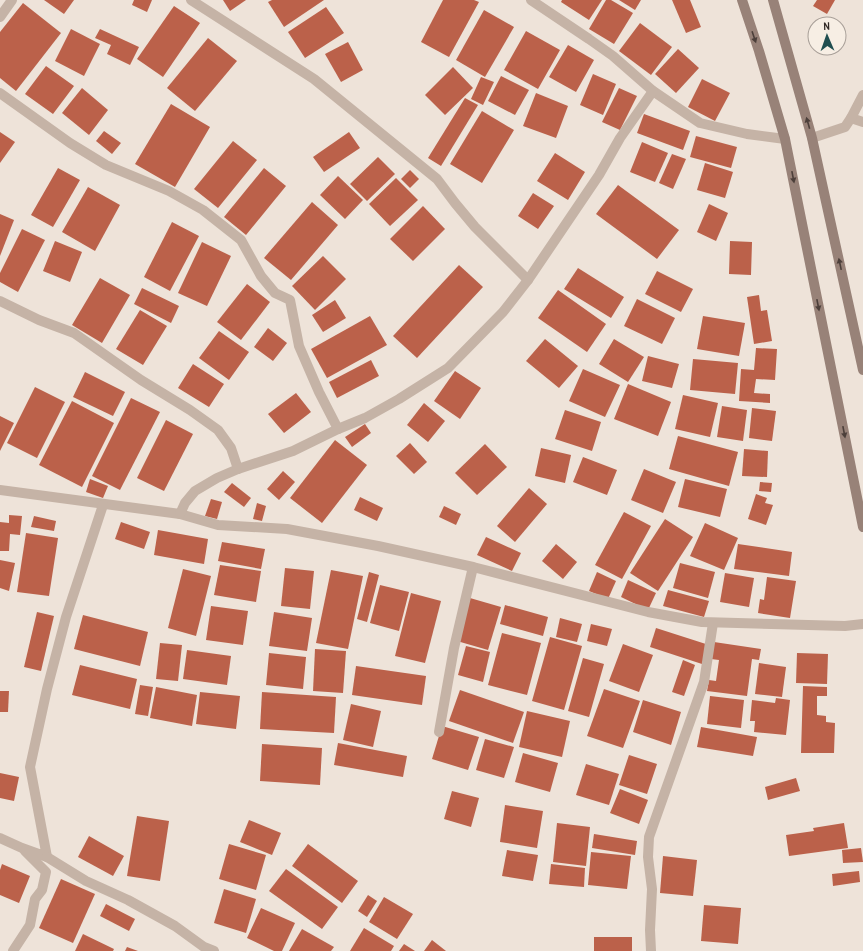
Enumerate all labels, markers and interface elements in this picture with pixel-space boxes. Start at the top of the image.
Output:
north arrow [807,16,847,56]
text: N [823,19,830,33]
one-way arrow [752,31,758,43]
one-way arrow [805,117,811,129]
one-way arrow [790,171,796,184]
one-way arrow [836,258,842,270]
one-way arrow [816,299,822,311]
one-way arrow [841,426,847,439]

